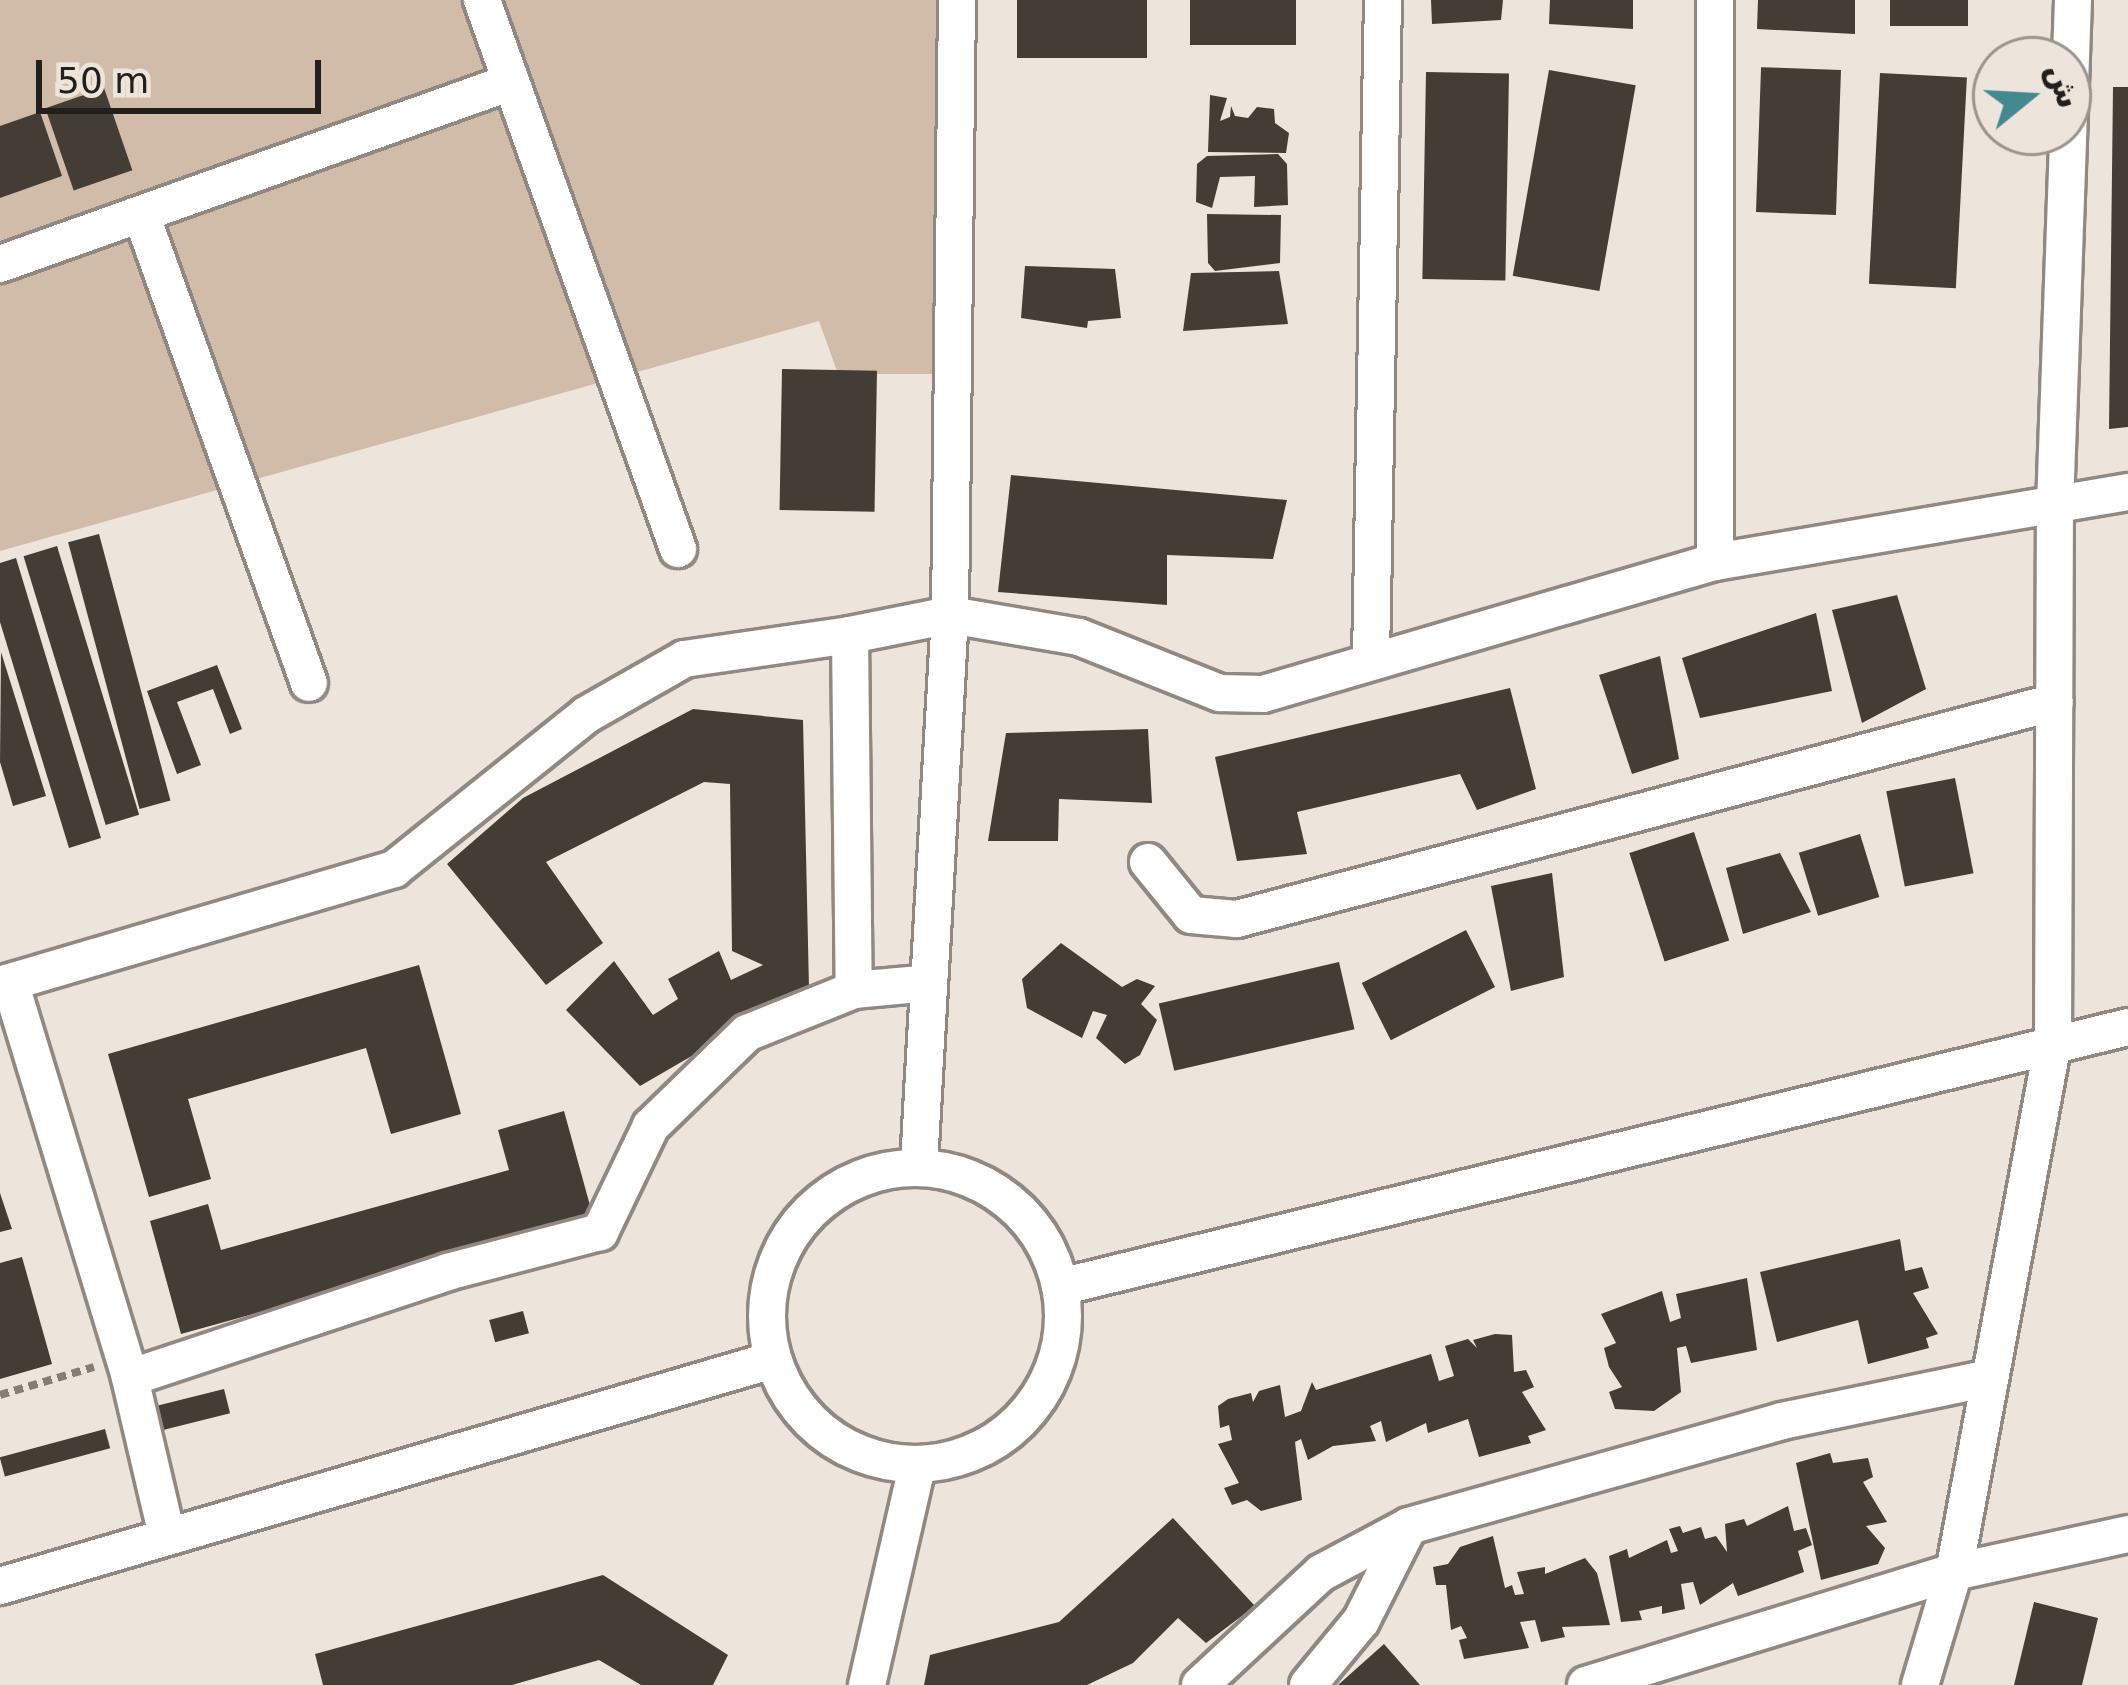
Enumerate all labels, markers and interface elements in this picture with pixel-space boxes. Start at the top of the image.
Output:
scale bar [42,36,327,110]
north arrow [1972,36,2092,156]
text: ش [2038,58,2089,113]
text: 50 m [57,60,149,101]

